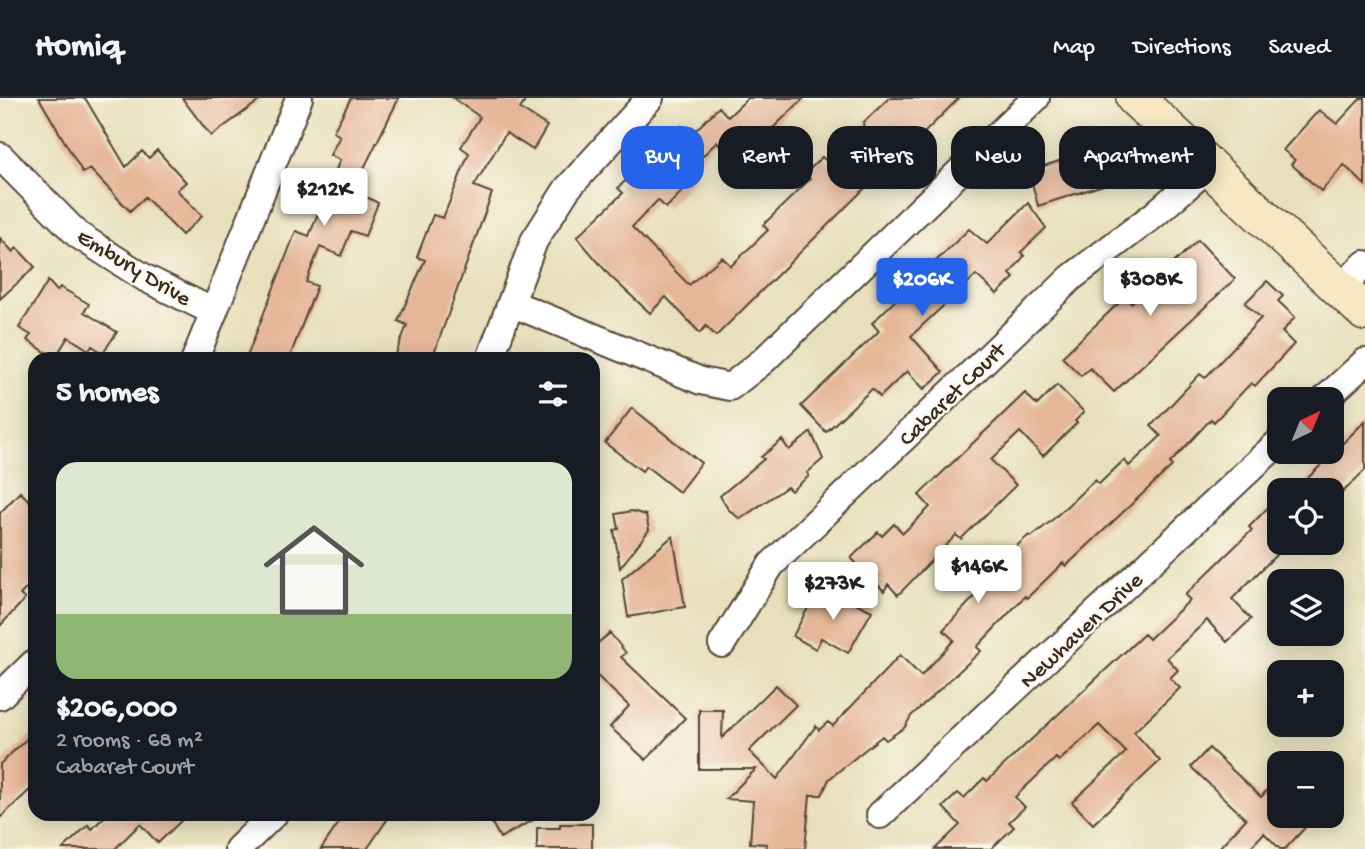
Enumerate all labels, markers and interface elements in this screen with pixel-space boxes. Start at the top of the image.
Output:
text: Homiq [35,29,121,67]
text: Map [1053,34,1095,63]
text: Directions [1133,34,1231,63]
text: Saved [1269,34,1330,63]
chip: Buy [621,126,704,189]
chip: Rent [718,126,813,189]
chip: Filters [827,126,937,189]
chip: New [951,126,1045,189]
chip: Apartment [1059,126,1216,189]
pin: $212K [275,169,373,228]
text: $212K [297,177,351,204]
street label: Embury Drive [71,224,196,314]
pin: $206K [873,258,971,318]
pin: $308K [1101,258,1199,318]
text: $206K [893,267,952,294]
text: $308K [1120,267,1180,294]
street label: Cabaret Court [895,337,1013,453]
icon: filters [534,375,572,413]
text: 5 homes [56,377,158,412]
north arrow [1267,387,1344,464]
map controls [1267,387,1344,828]
button: locate [1267,478,1344,555]
icon: home [251,507,377,633]
pin: $146K [929,546,1027,605]
text: $146K [951,554,1005,581]
pin: $273K [784,562,882,622]
street label: Newhaven Drive [1015,567,1150,695]
button: layers [1267,569,1344,646]
text: $273K [804,571,862,598]
button: + [1267,660,1344,737]
text: $206,000 [56,693,177,728]
text: 2 rooms · 68 m² [56,728,203,755]
button: − [1267,751,1344,828]
text: Cabaret Court [56,755,194,782]

